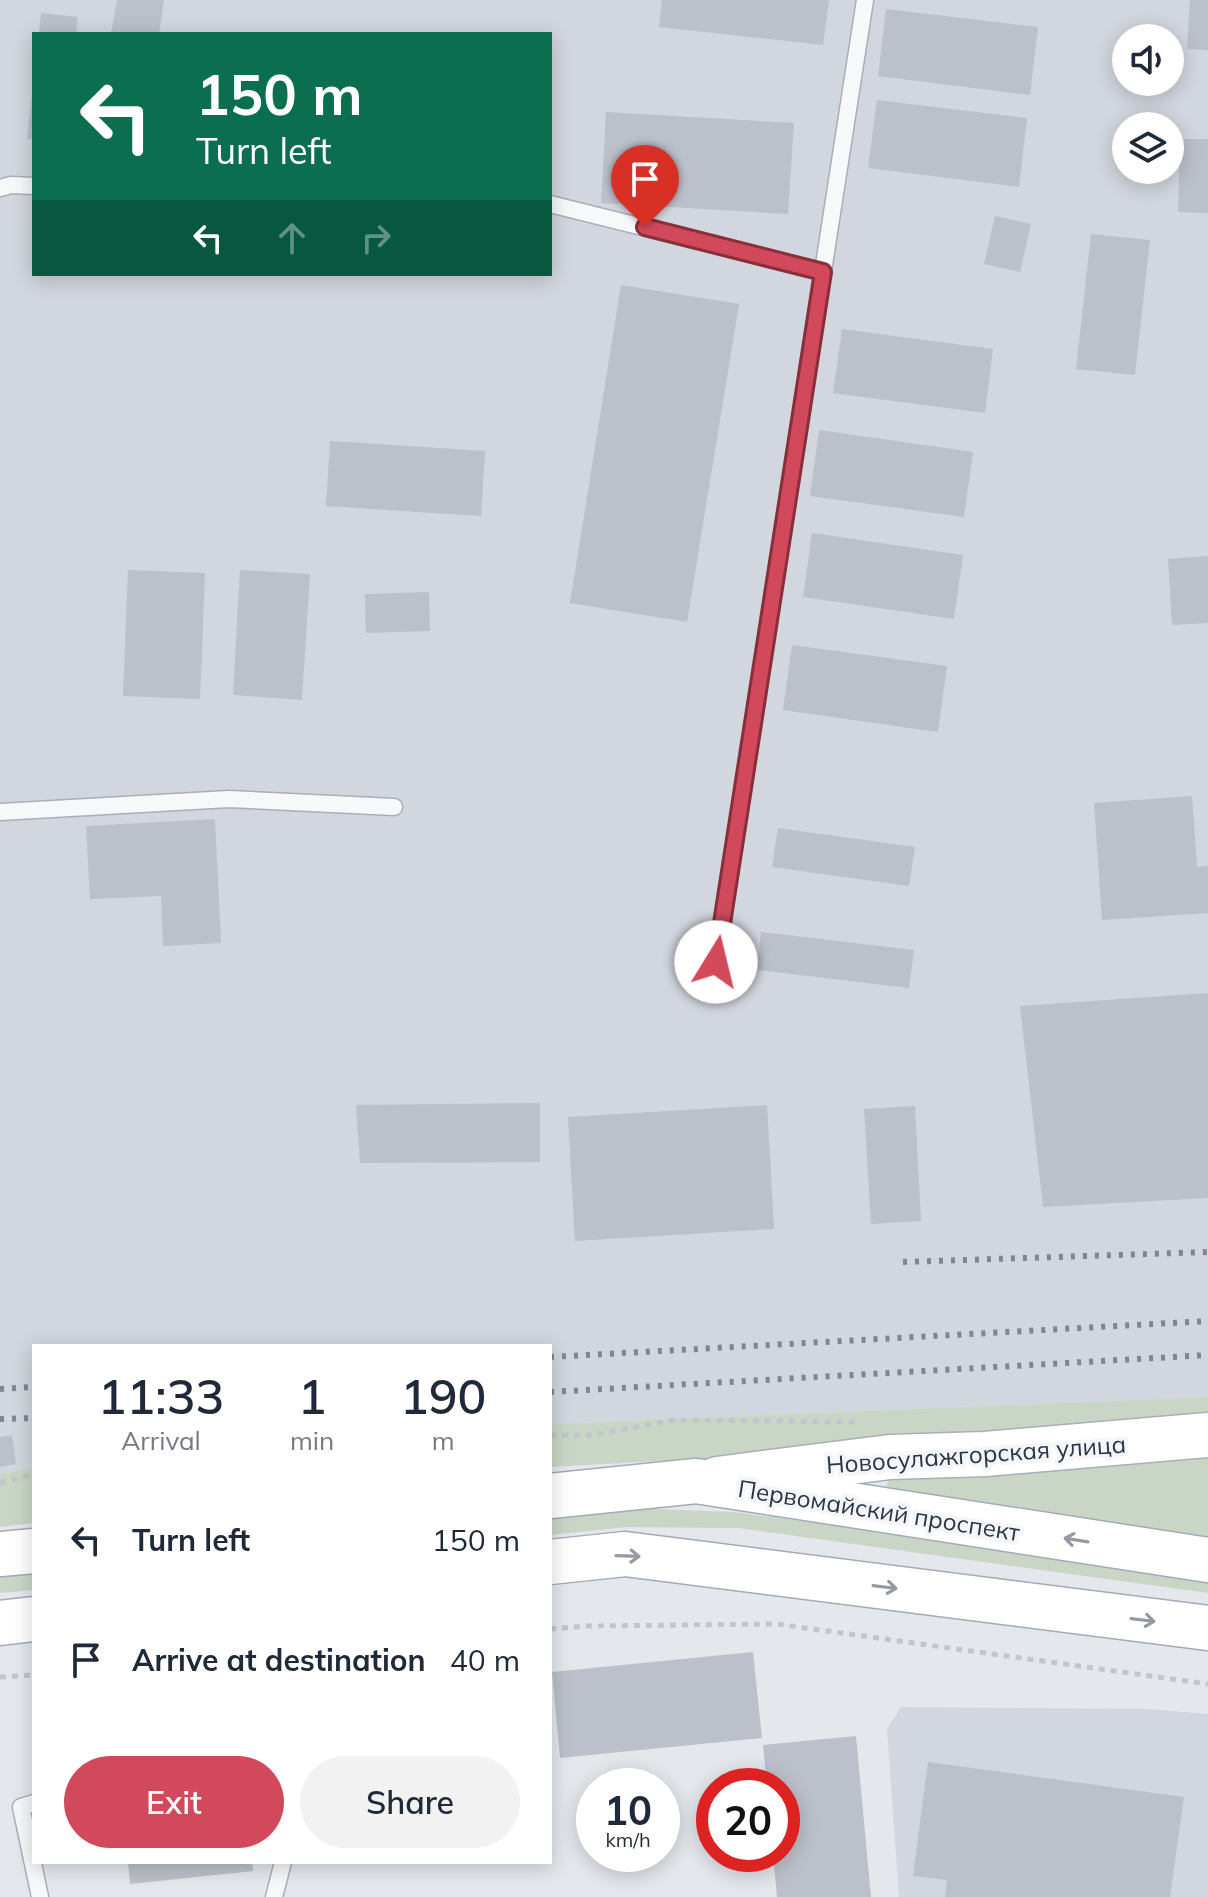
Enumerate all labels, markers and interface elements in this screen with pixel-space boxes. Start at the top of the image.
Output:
map controls [1112,24,1184,184]
button: sound [1112,24,1184,96]
text: 150 m [196,59,363,129]
icon: left [64,64,168,168]
button: layers [1112,112,1184,184]
text: Turn left [196,128,332,173]
pin [611,145,679,227]
icon: arrive [623,157,667,201]
icon: left [186,216,230,260]
icon: ahead [270,216,314,260]
icon: right [354,216,398,260]
position arrow [674,920,758,1004]
text: 11:33 [98,1366,224,1426]
text: 1 [298,1366,326,1426]
text: 190 [400,1366,486,1426]
text: Arrival [121,1424,201,1457]
text: min [290,1424,334,1457]
text: m [432,1424,455,1457]
street label: Новосулажгорская улица [825,1429,1127,1479]
street label: Первомайский проспект [736,1473,1022,1547]
icon: left [64,1518,108,1562]
text: Turn left [132,1521,250,1559]
text: 150 m [432,1521,520,1559]
one-way arrow [1063,1532,1089,1547]
one-way arrow [614,1548,640,1563]
one-way arrow [872,1580,898,1595]
one-way arrow [1130,1613,1155,1628]
icon: arrive [64,1638,108,1682]
text: Arrive at destination [132,1641,426,1679]
text: 40 m [450,1641,520,1679]
button: Exit [64,1756,284,1848]
button: Share [300,1756,520,1848]
speed limit sign: 20 [696,1768,800,1872]
text: 10 [604,1785,652,1835]
text: km/h [605,1827,651,1852]

